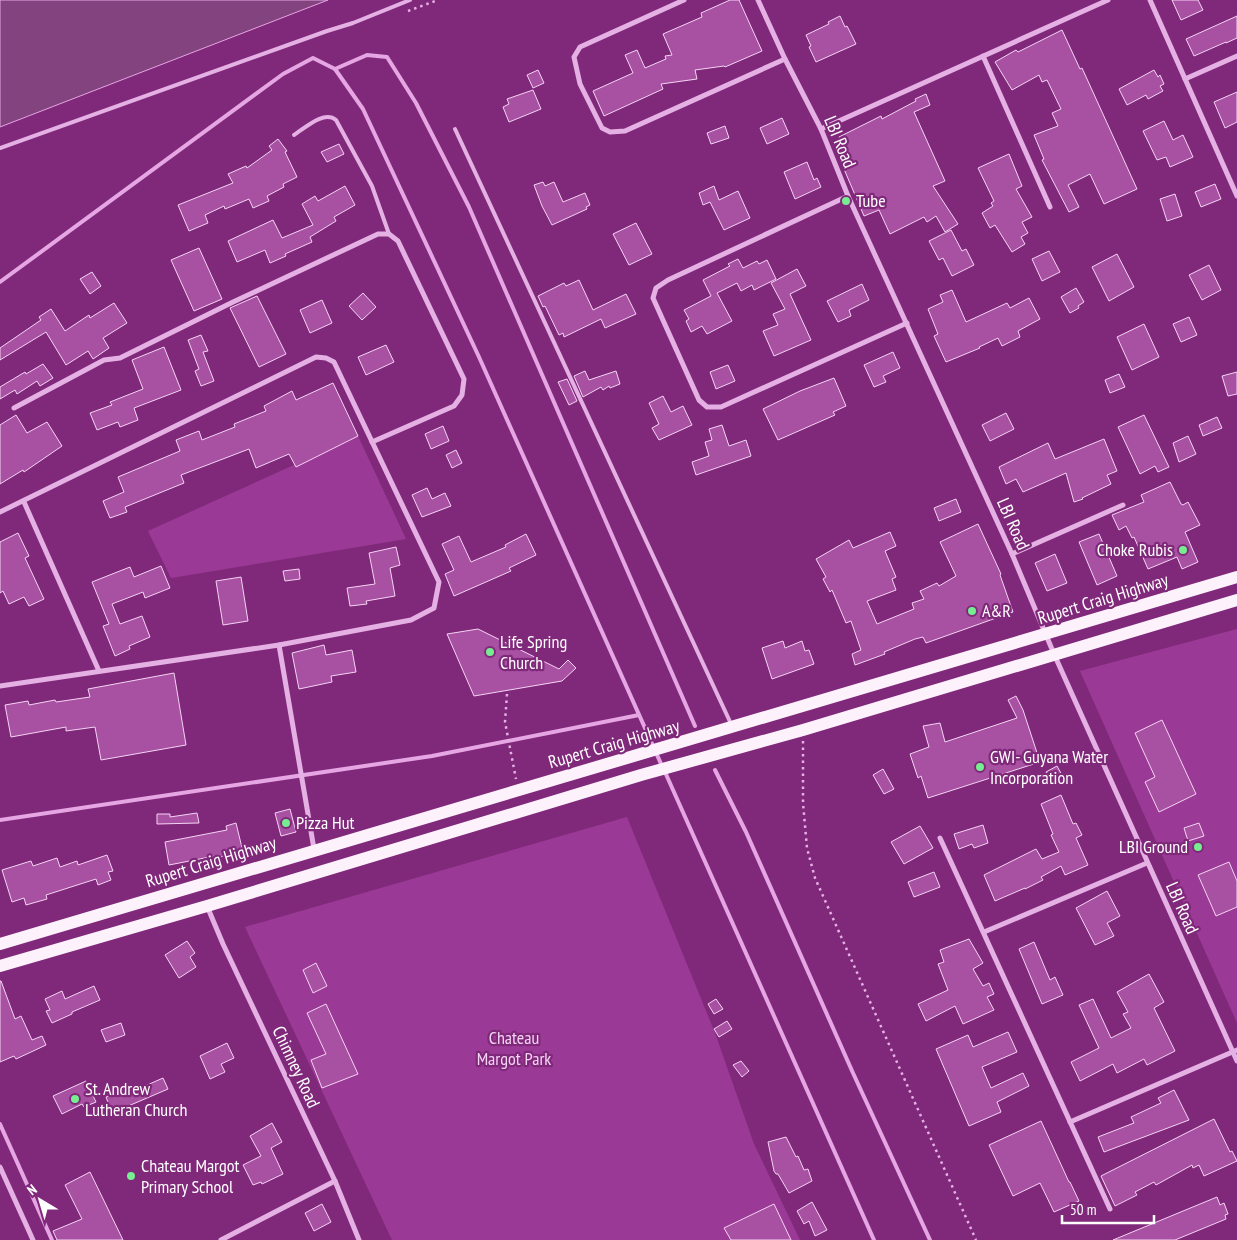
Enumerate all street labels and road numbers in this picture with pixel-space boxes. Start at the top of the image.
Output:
street label: LBI Road [819,112,862,171]
street label: LBI Road [992,494,1035,553]
street label: Rupert Craig Highway [1035,568,1171,629]
street label: Rupert Craig Highway [546,714,682,773]
street label: Rupert Craig Highway [143,831,279,892]
street label: LBI Road [1161,878,1204,937]
street label: Chimney Road [268,1022,325,1111]

